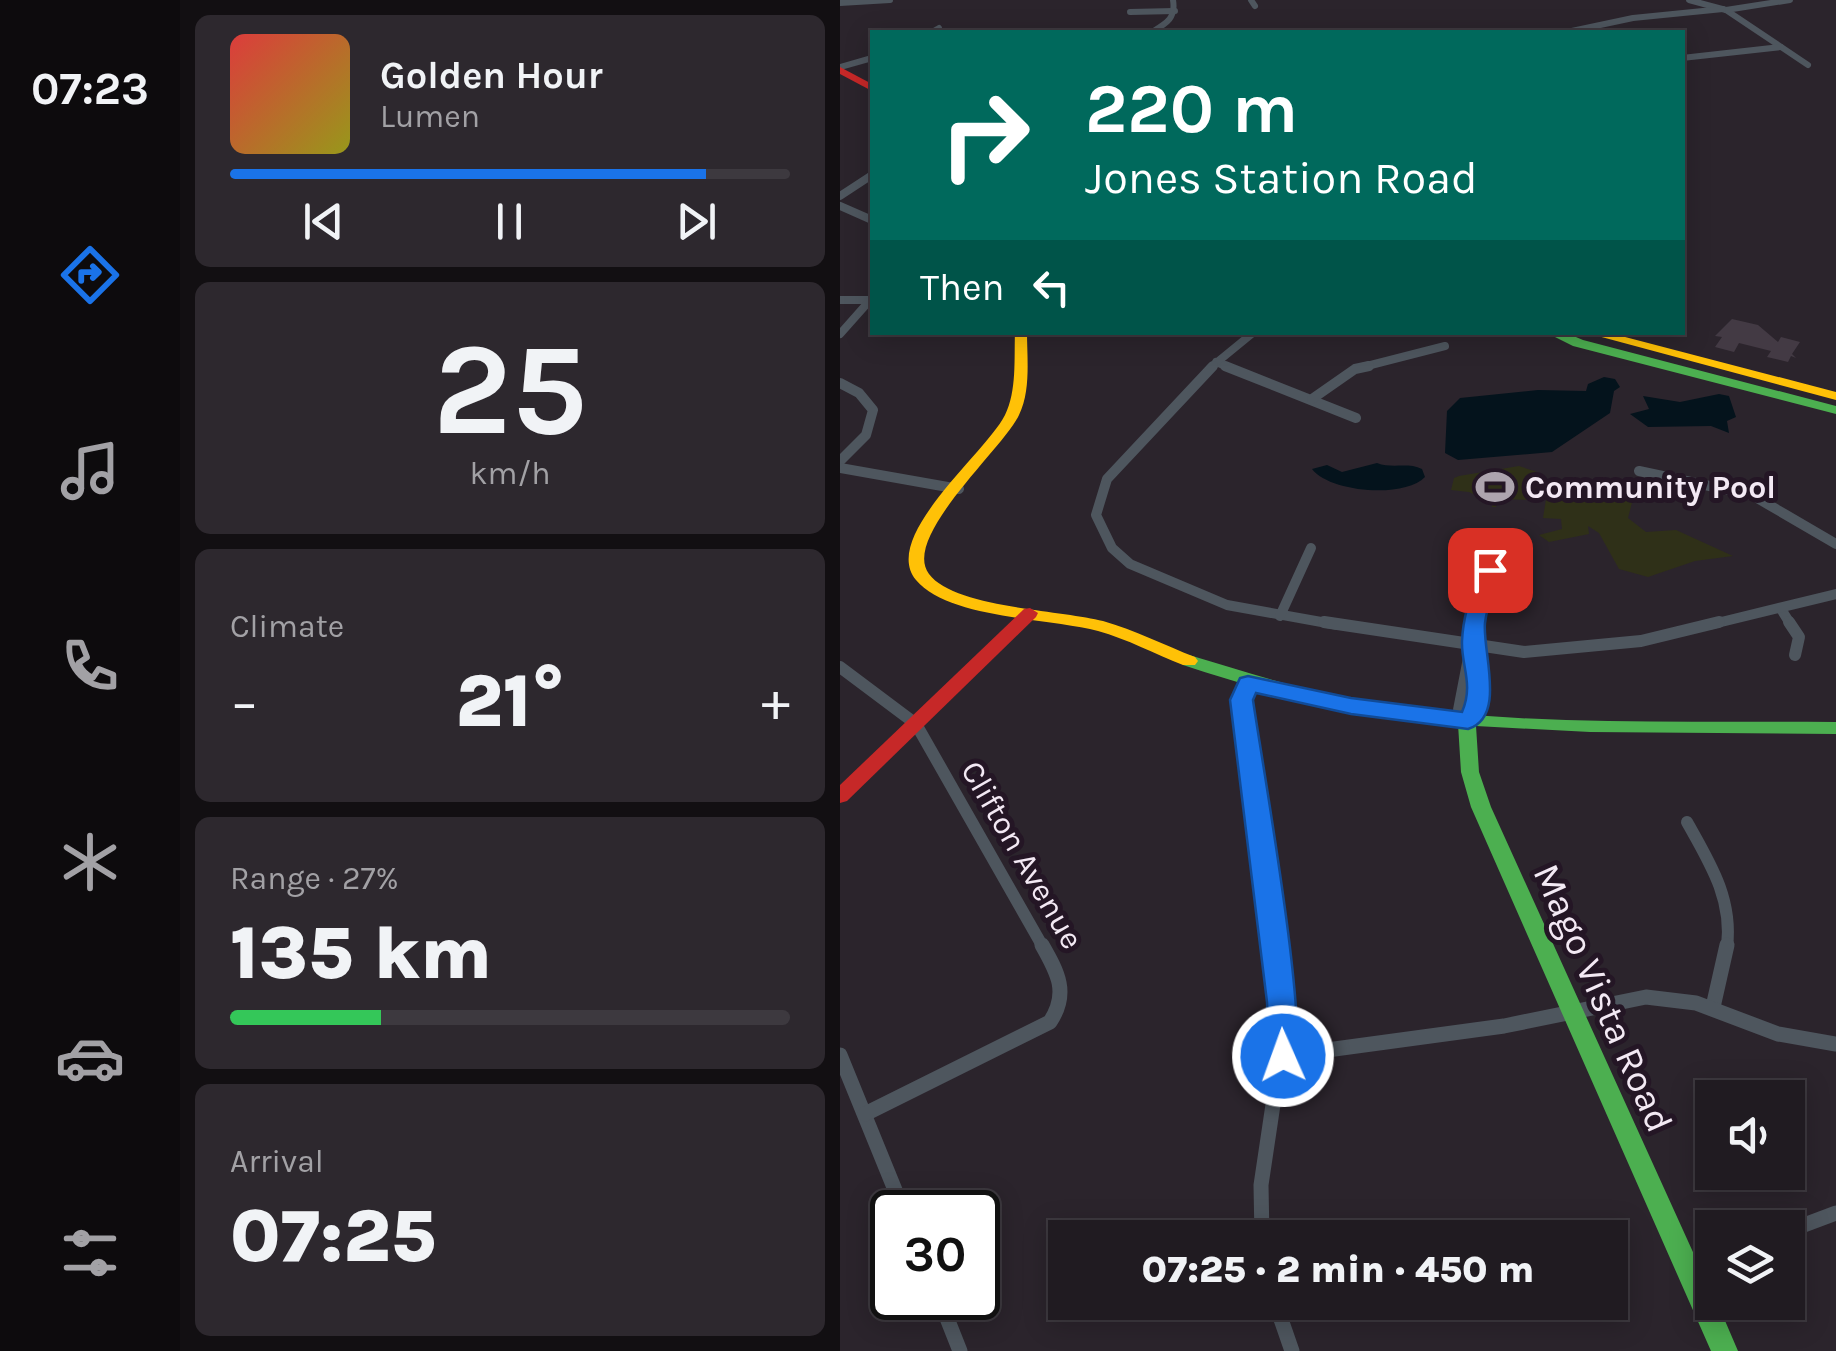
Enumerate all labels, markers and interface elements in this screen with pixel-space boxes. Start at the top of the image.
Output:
text: Golden Hour [380,53,603,98]
text: 07:23 [31,63,149,115]
text: 220 m [1085,68,1298,150]
icon: right [920,70,1050,200]
text: Lumen [380,98,480,135]
text: Jones Station Road [1085,152,1478,204]
icon: previous [296,194,351,249]
icon: pause [482,194,537,249]
icon: next [669,194,724,249]
icon: directions [55,240,125,310]
icon: left [1024,260,1079,315]
text: Then [920,265,1004,310]
text: 25 [433,314,587,466]
icon: music [55,436,125,506]
text: km/h [469,455,551,492]
sports icon: Community Pool [1474,466,1516,508]
place label: Community Pool [1525,469,1776,506]
pin [1448,528,1533,613]
icon: arrive [1463,543,1518,598]
text: Climate [230,608,344,645]
icon: phone [55,631,125,701]
text: 21° [455,657,565,745]
text: − [230,670,259,734]
text: + [761,670,790,734]
street label: Clifton Avenue [953,754,1091,956]
icon: climate [55,827,125,897]
street label: Mago Vista Road [1524,857,1682,1139]
text: Range · 27% [230,860,399,897]
text: 135 km [230,909,492,997]
position arrow [1231,1004,1335,1108]
icon: car [55,1023,125,1093]
map controls [1695,1080,1805,1320]
button: sound [1695,1080,1805,1190]
text: Arrival [230,1143,324,1180]
speed limit sign: 30 [870,1190,1000,1320]
text: 07:25 [230,1192,436,1280]
button: layers [1695,1210,1805,1320]
icon: filters [55,1218,125,1288]
text: 07:25 · 2 min · 450 m [1142,1247,1534,1292]

